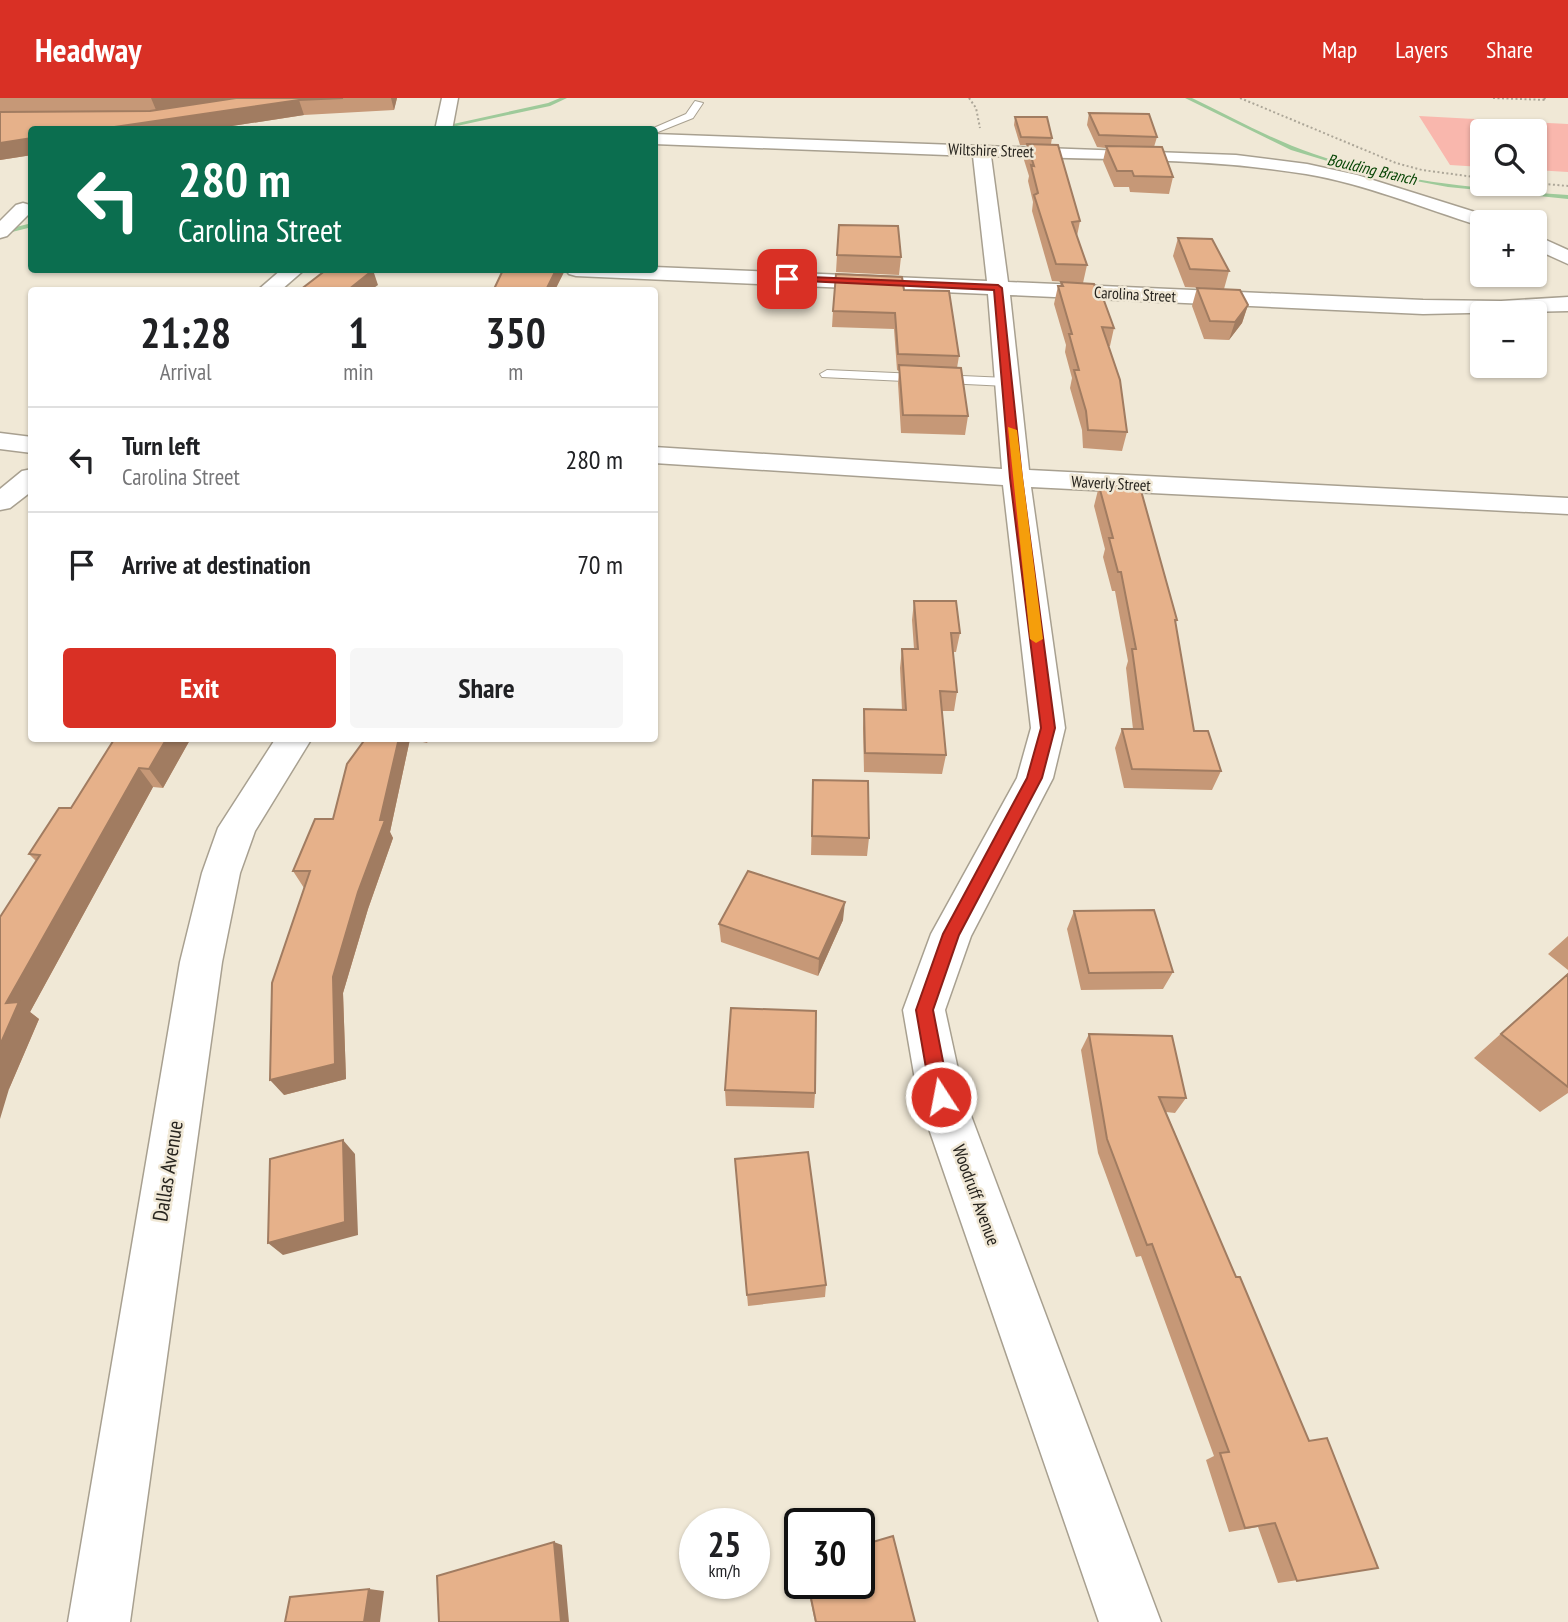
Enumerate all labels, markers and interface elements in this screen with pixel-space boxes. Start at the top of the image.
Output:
text: Headway [35,28,142,71]
text: Map [1322,34,1357,65]
text: Layers [1395,34,1448,65]
text: Share [1486,34,1533,65]
map controls [1470,119,1547,378]
button: search [1470,119,1547,196]
street label: Wiltshire Street [948,139,1035,162]
text: 280 m [178,147,291,211]
water label: Boulding Branch [1325,149,1419,189]
icon: left [63,154,154,245]
text: Carolina Street [178,209,342,251]
button: + [1470,210,1547,287]
pin [757,249,817,309]
icon: arrive [768,260,806,298]
street label: Carolina Street [1094,282,1177,306]
button: − [1470,301,1547,378]
text: 21:28 [140,305,231,360]
text: 1 [348,305,368,360]
text: 350 [486,305,546,360]
text: Arrival [160,357,212,386]
text: min [343,357,373,386]
text: m [508,357,523,386]
text: Turn left [122,429,200,462]
icon: left [63,441,101,479]
text: 280 m [565,443,623,476]
text: Carolina Street [122,462,240,491]
street label: Waverly Street [1071,471,1152,495]
icon: arrive [63,546,101,584]
text: Arrive at destination [122,548,311,581]
text: 70 m [577,548,623,581]
button: Exit [63,648,336,728]
button: Share [350,648,623,728]
position arrow [904,1060,978,1134]
street label: Dallas Avenue [146,1119,189,1223]
street label: Woodruff Avenue [948,1141,1005,1248]
speed limit sign: 30 [784,1508,875,1599]
text: 25 [708,1521,741,1567]
text: km/h [709,1559,740,1582]

